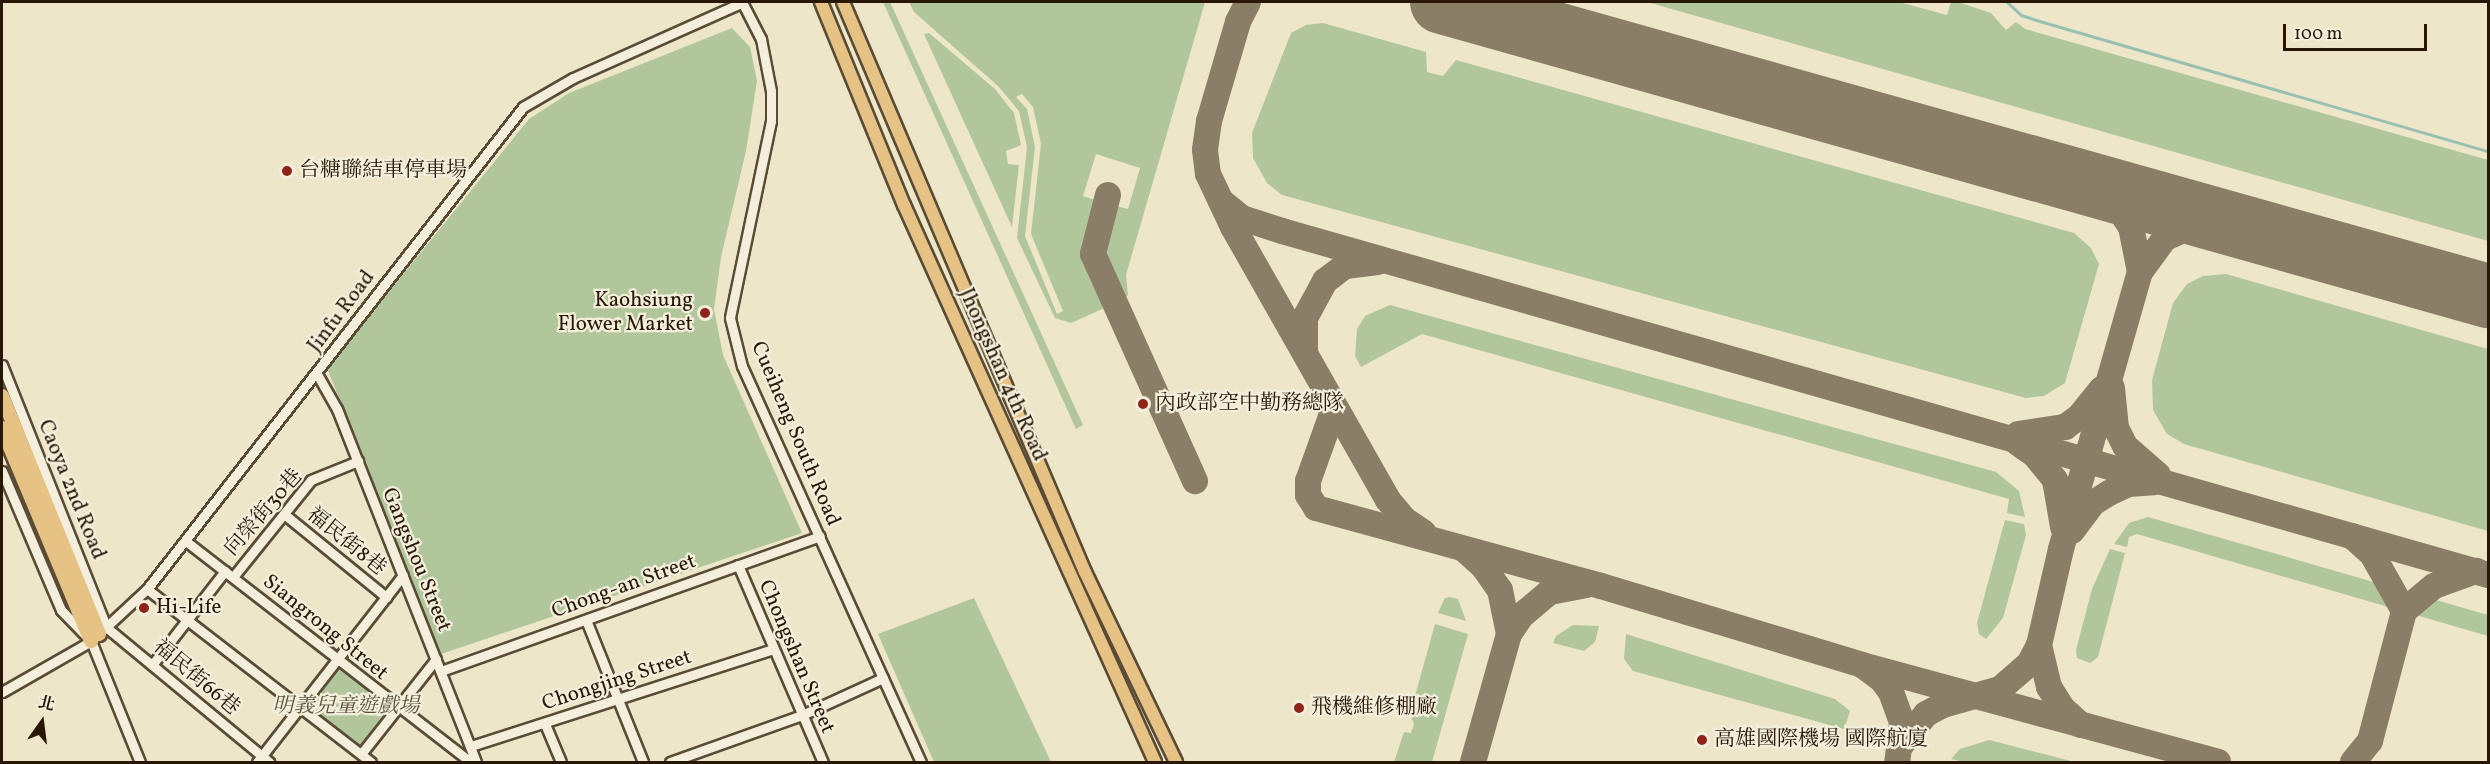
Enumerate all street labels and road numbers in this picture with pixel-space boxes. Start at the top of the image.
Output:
street label: Jinfu Road [303,266,381,358]
street label: Jhongshan 4th Road [953,285,1051,465]
street label: Cueiheng South Road [745,338,845,530]
street label: Caoya 2nd Road [32,416,110,564]
street label: 向榮街30巷 [219,464,309,562]
street label: Gangshou Street [376,484,456,636]
street label: 福民街8巷 [301,502,391,582]
street label: Chong-an Street [548,549,700,625]
street label: Siangrong Street [257,570,393,686]
street label: Chongshan Street [752,576,840,738]
street label: 福民街66巷 [148,635,244,721]
street label: Chongjing Street [539,645,695,717]

